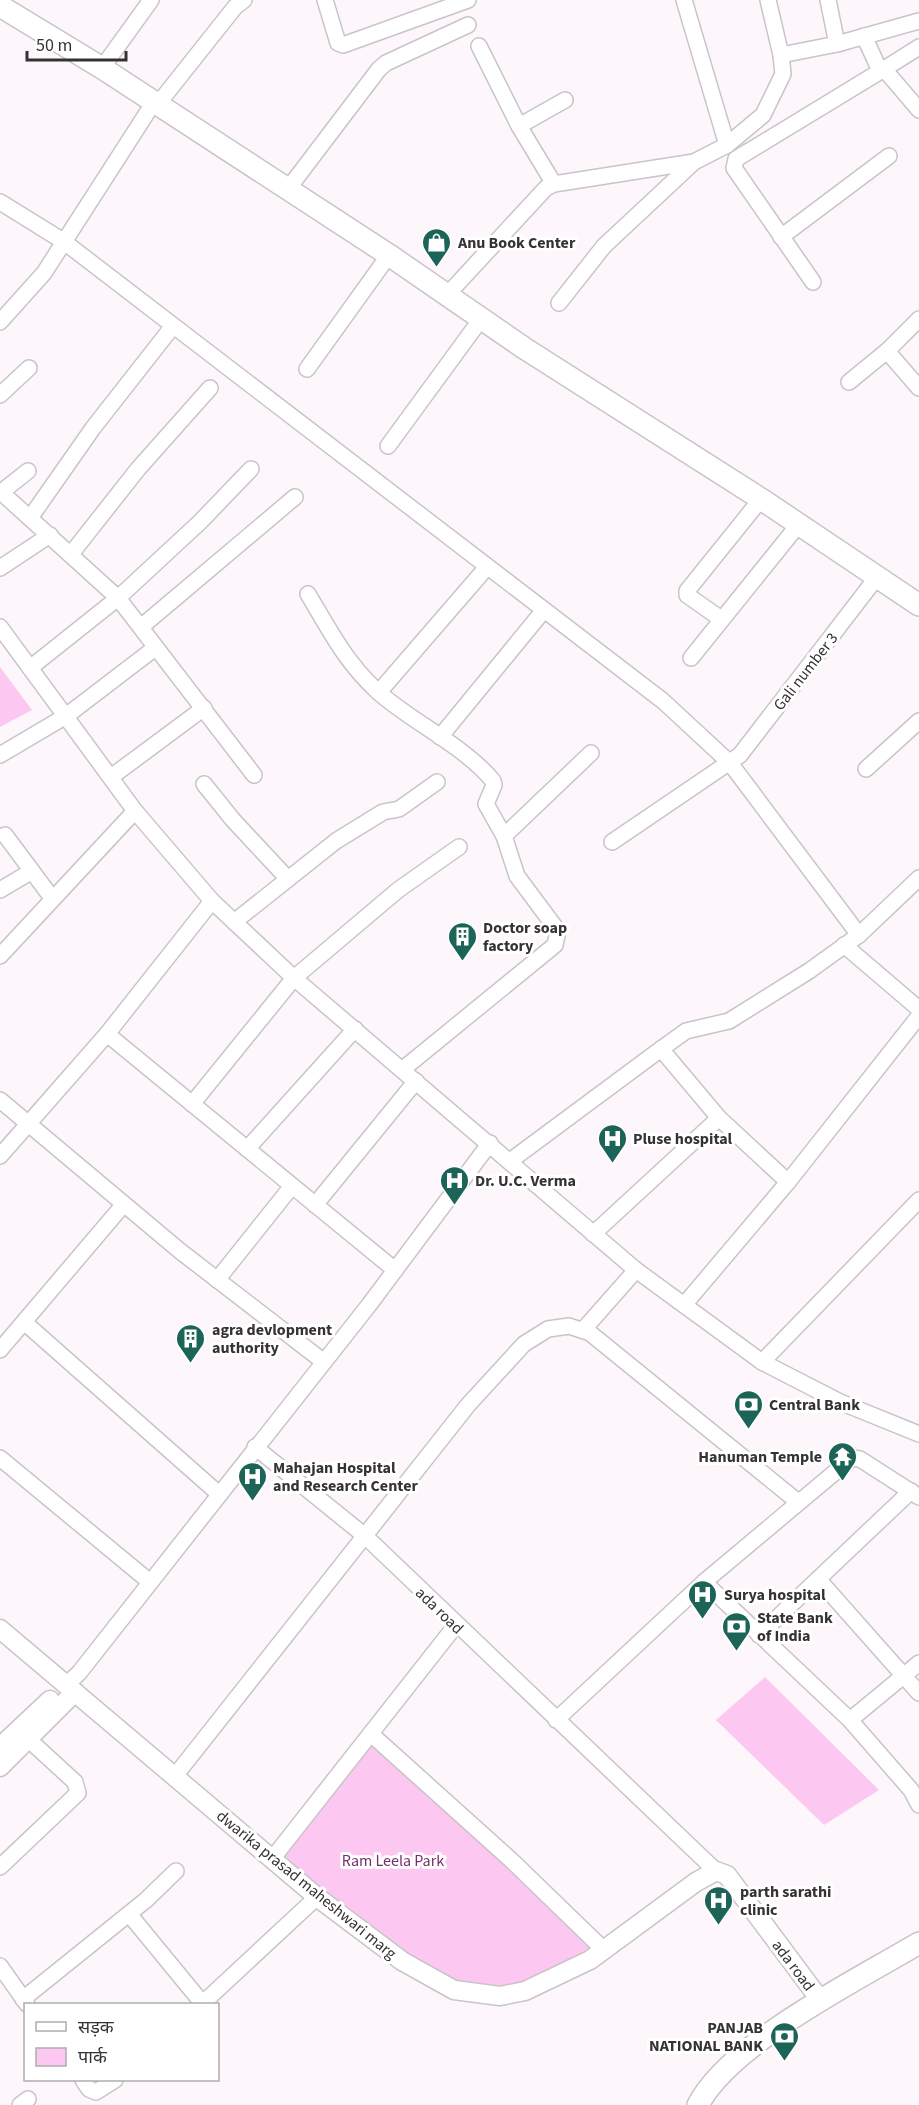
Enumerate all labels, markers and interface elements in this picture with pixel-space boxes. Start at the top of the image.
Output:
scale bar [27,24,126,62]
text: 50 m [36,33,72,58]
shop icon: Anu Book Center [421,226,453,268]
place label: Anu Book Center [457,232,576,254]
street label: Gali number 3 [768,628,843,715]
place label: Doctor soap factory [483,917,567,957]
building icon: Doctor soap factory [446,920,478,962]
hospital icon: Pluse hospital [596,1122,628,1164]
place label: Pluse hospital [633,1128,733,1150]
hospital icon: Dr. U.C. Verma [438,1164,470,1206]
place label: Dr. U.C. Verma [475,1170,576,1192]
place label: agra devlopment authority [212,1319,332,1359]
building icon: agra devlopment authority [175,1322,207,1364]
bank icon: Central Bank [732,1388,764,1430]
place label: Central Bank [769,1394,860,1416]
temple icon: Hanuman Temple [827,1440,859,1482]
place label: Hanuman Temple [698,1446,822,1468]
place label: Mahajan Hospital and Research Center [273,1457,418,1497]
hospital icon: Mahajan Hospital and Research Center [236,1460,268,1502]
hospital icon: Surya hospital [687,1578,719,1620]
street label: ada road [410,1582,468,1639]
place label: Surya hospital [724,1584,826,1606]
place label: State Bank of India [757,1607,833,1647]
bank icon: State Bank of India [720,1610,752,1652]
street label: dwarika prasad maheshwari marg [212,1805,401,1964]
park label: Ram Leela Park [342,1850,444,1872]
place label: parth sarathi clinic [740,1881,832,1921]
hospital icon: parth sarathi clinic [703,1884,735,1926]
street label: ada road [767,1935,820,1996]
legend [24,2003,219,2081]
text: सड़क [78,2015,115,2040]
place label: PANJAB NATIONAL BANK [649,2017,763,2057]
bank icon: PANJAB NATIONAL BANK [768,2020,800,2062]
text: पार्क [78,2045,108,2070]

